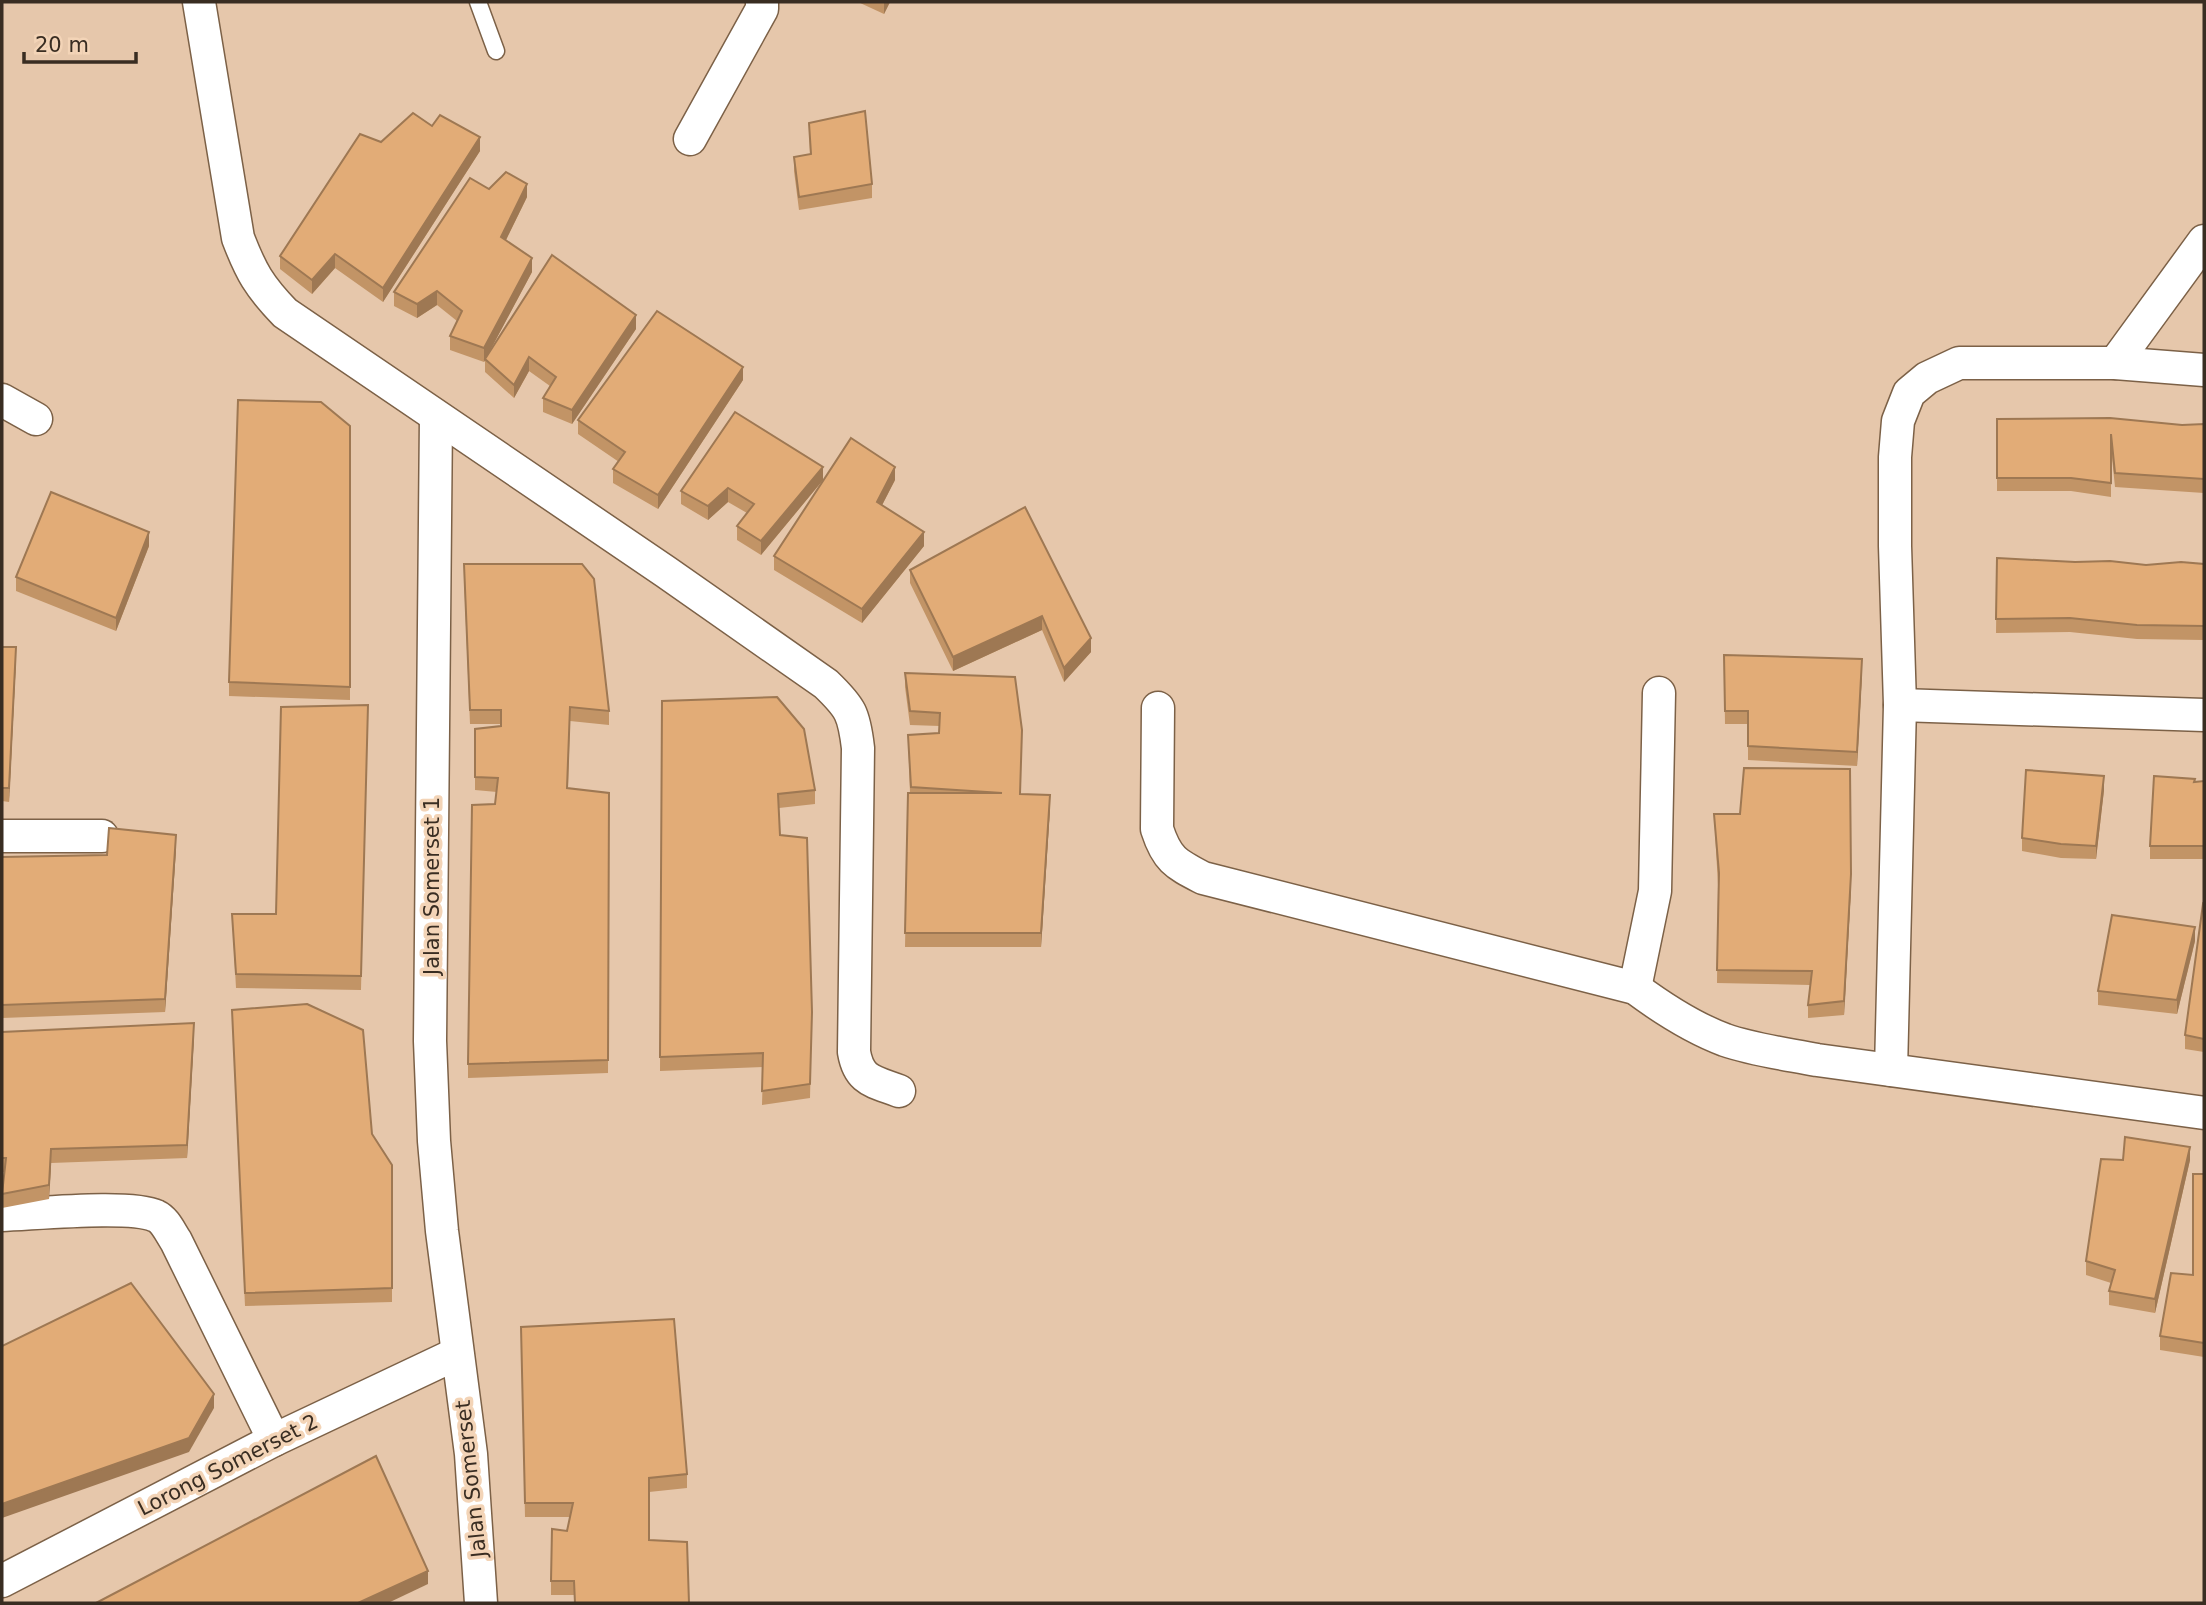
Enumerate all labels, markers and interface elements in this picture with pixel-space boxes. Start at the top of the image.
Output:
scale bar [24,21,136,65]
text: 20 m [35,33,89,57]
street label: Jalan Somerset 1 [420,797,444,977]
street label: Jalan Somerset [451,1399,491,1561]
street label: Lorong Somerset 2 [134,1409,322,1521]

